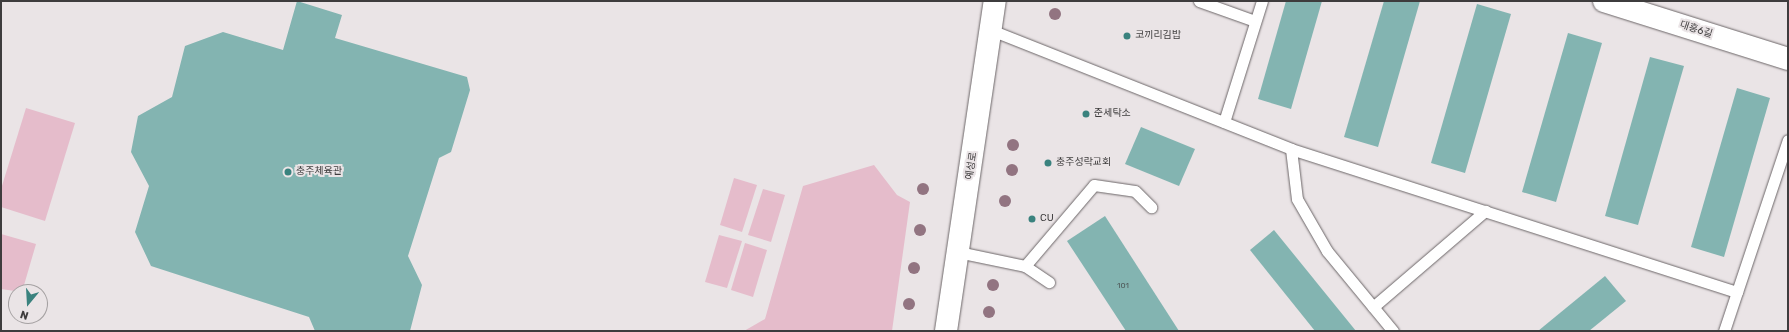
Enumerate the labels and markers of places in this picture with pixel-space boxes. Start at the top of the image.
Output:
place label: 코끼리김밥 [1135,30,1181,42]
marker: 코끼리김밥 [1122,31,1132,41]
place label: 준세탁소 [1094,108,1131,120]
marker: 준세탁소 [1081,109,1091,119]
place label: 충주성락교회 [1056,157,1111,169]
marker: 충주성락교회 [1043,158,1053,168]
place label: 충주체육관 [296,166,342,178]
marker: 충주체육관 [283,167,293,177]
place label: CU [1040,213,1054,225]
marker: CU [1027,214,1037,224]

